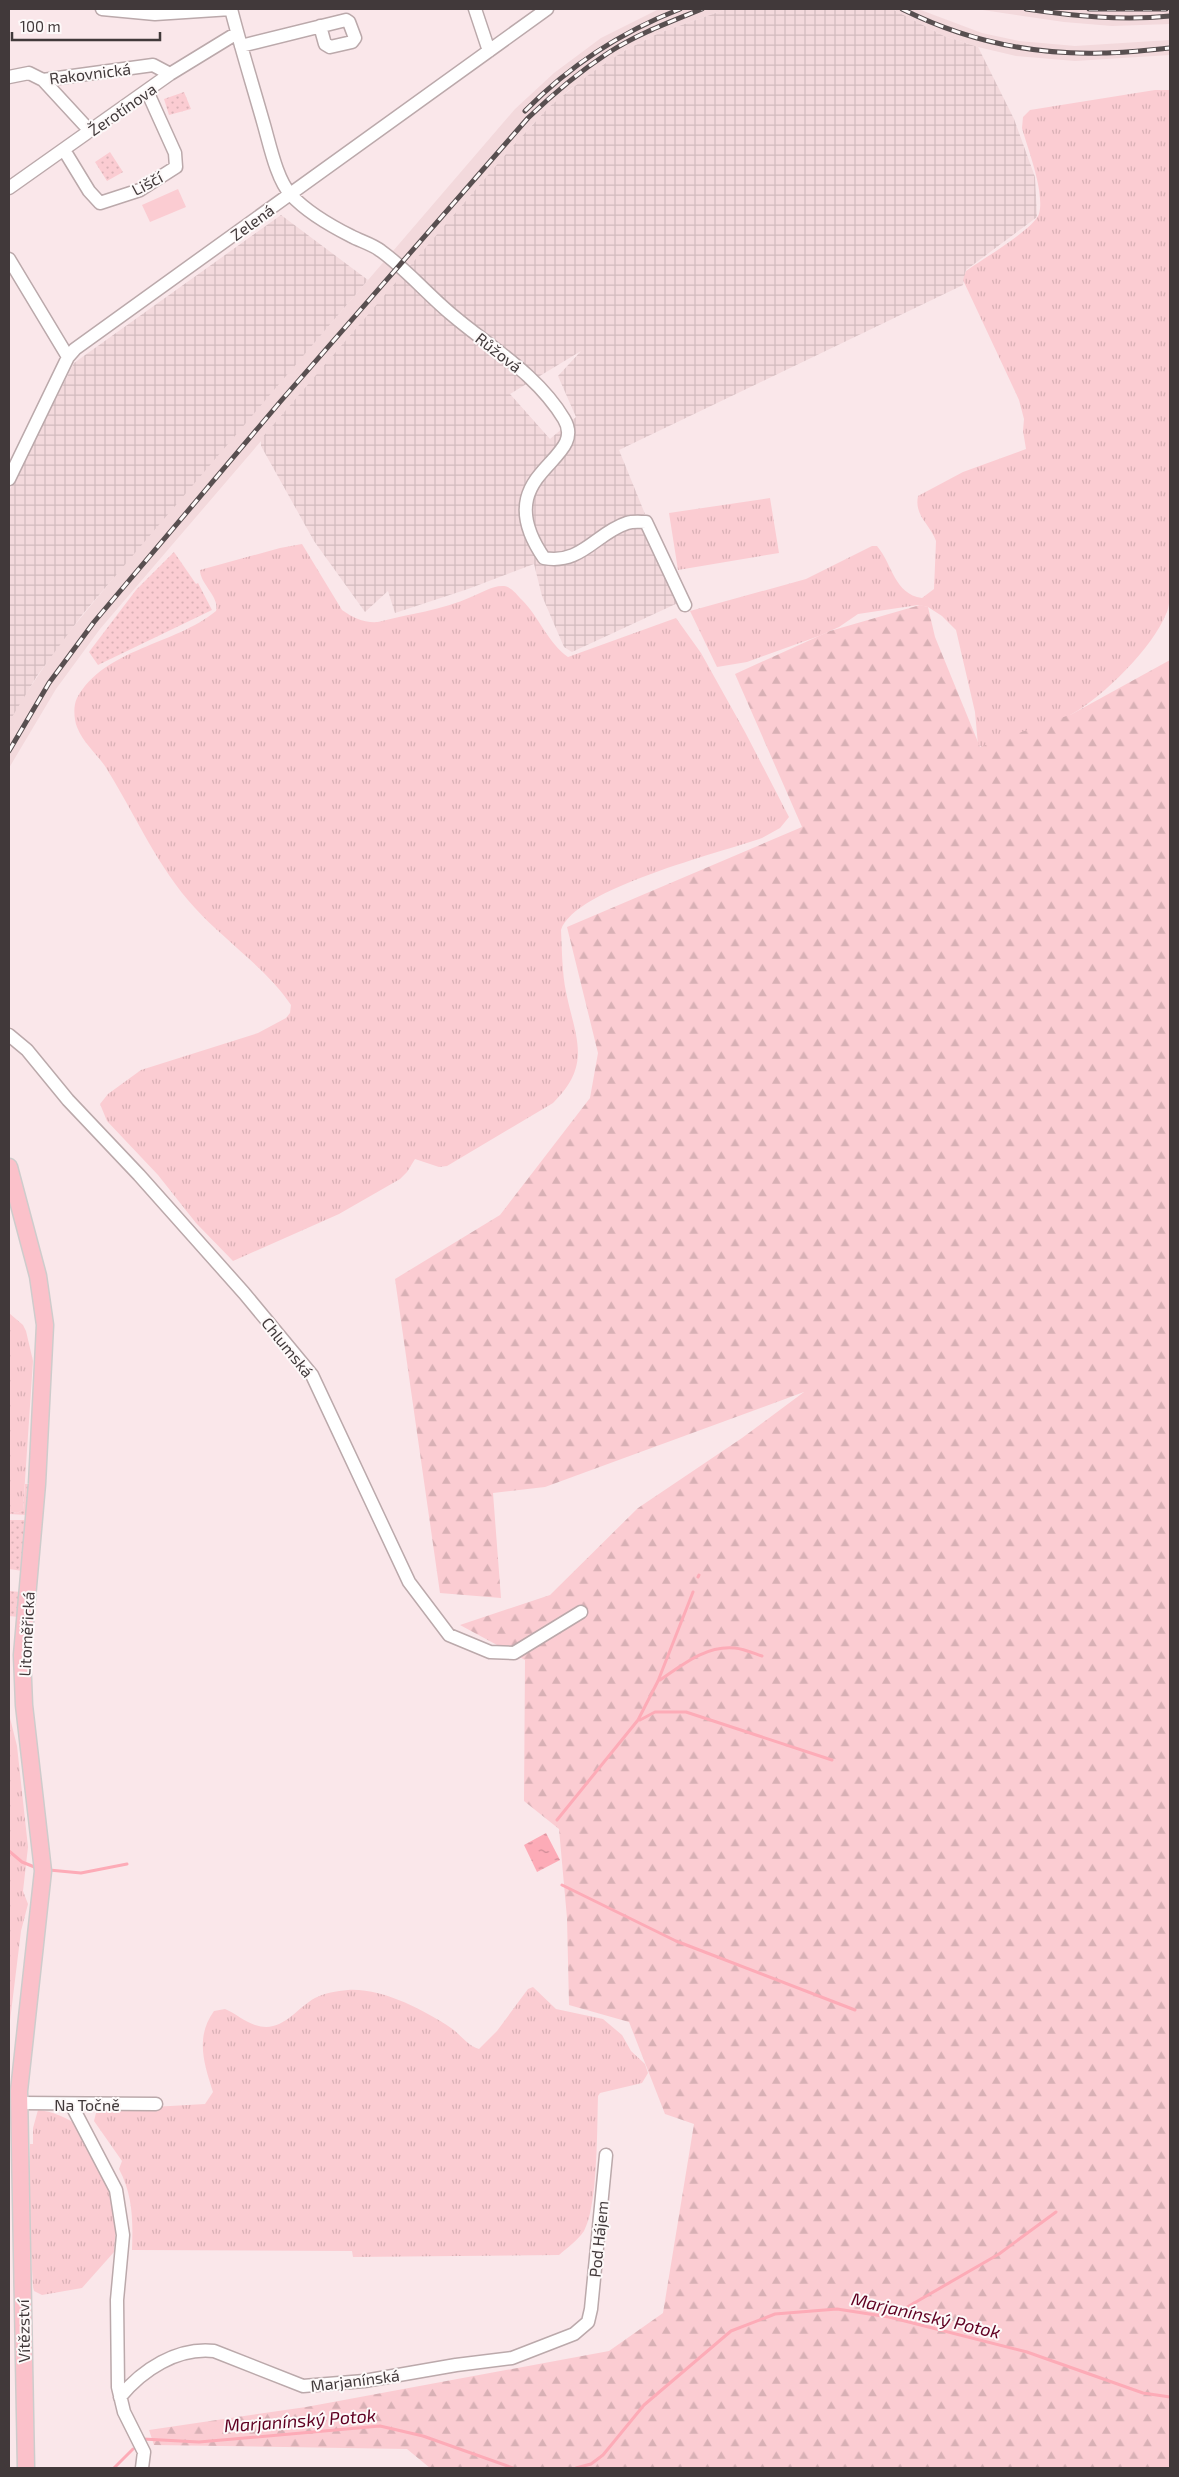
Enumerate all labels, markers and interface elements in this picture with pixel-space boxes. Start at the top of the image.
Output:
scale bar [12,10,160,42]
text: 100 m [20,17,61,35]
street label: Rakovnická [48,59,132,87]
street label: Žerotínova [84,79,160,139]
street label: Liščí [128,167,167,199]
street label: Zelená [227,200,277,244]
street label: Růžová [472,328,526,376]
street label: Chlumská [258,1313,318,1381]
street label: Litoměřická [14,1591,38,1677]
street label: Na Točně [54,2095,120,2114]
street label: Pod Hájem [585,2200,612,2279]
water label: Marjanínský Potok [849,2287,1003,2343]
street label: Vítězství [13,2298,33,2363]
street label: Marjanínská [309,2365,401,2396]
water label: Marjanínský Potok [223,2404,377,2436]

